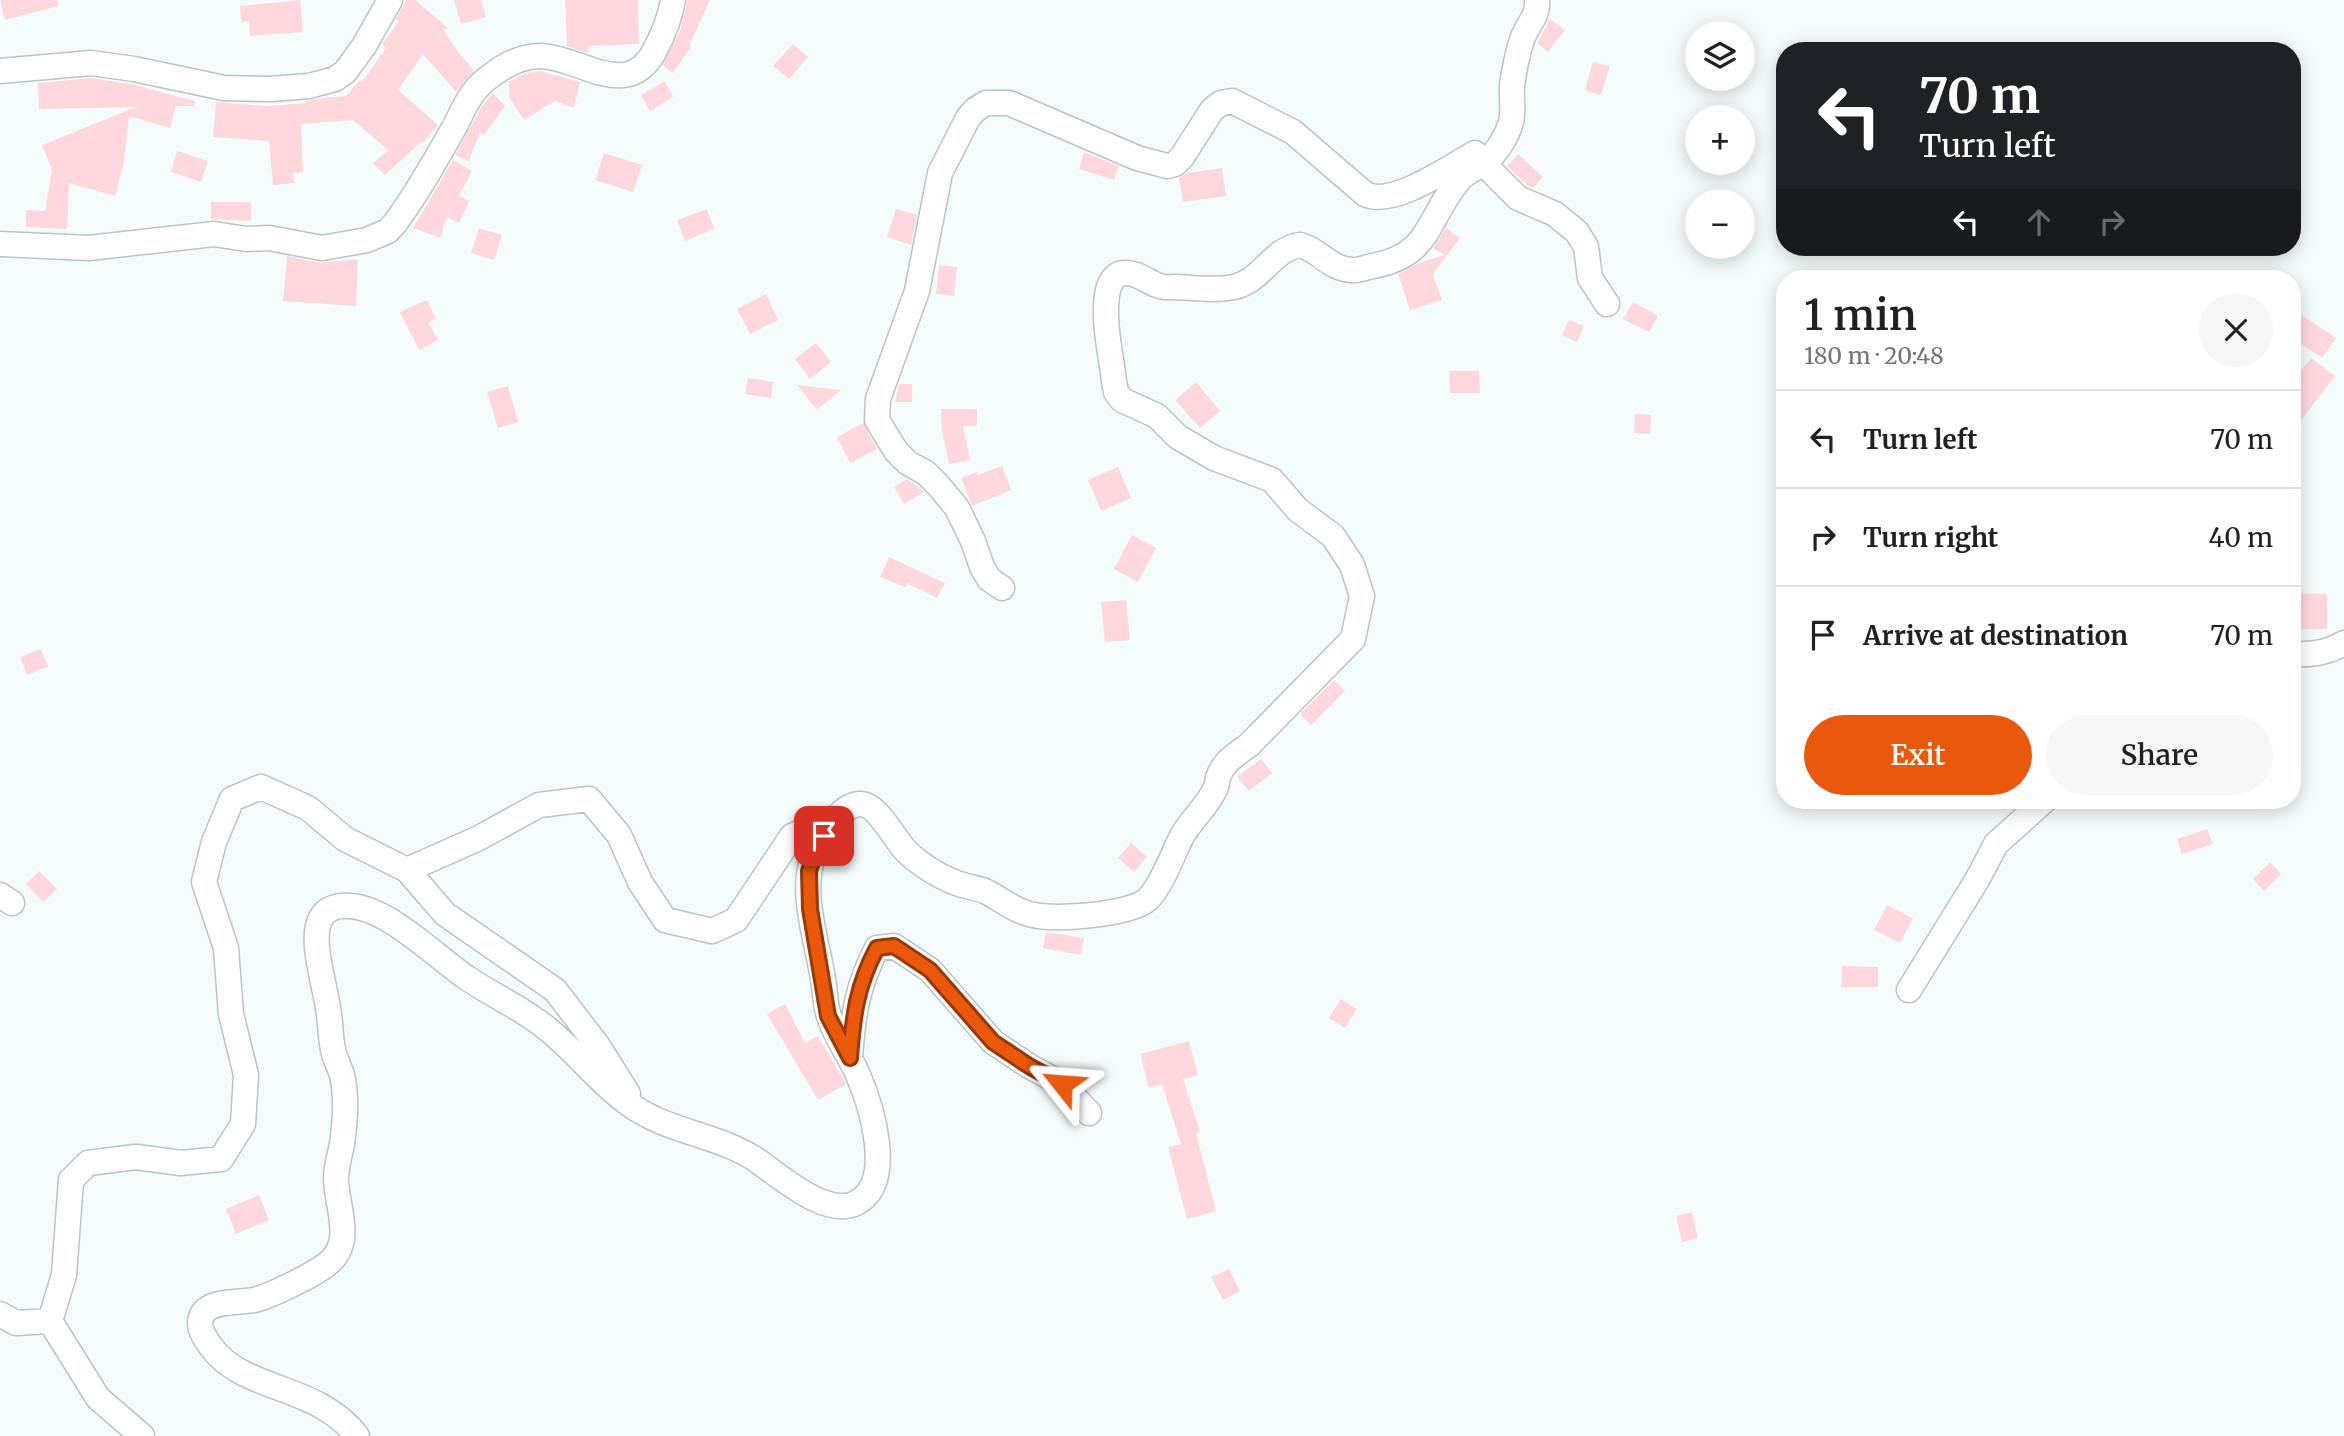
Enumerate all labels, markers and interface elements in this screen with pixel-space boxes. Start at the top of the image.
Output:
map controls [1685,21,1755,259]
button: layers [1685,21,1755,91]
text: 70 m [1919,65,2040,126]
icon: left [1804,70,1895,161]
button: + [1685,105,1755,175]
text: Turn left [1919,126,2056,166]
button: − [1685,189,1755,259]
icon: left [1947,203,1985,241]
icon: ahead [2020,203,2058,241]
icon: right [2093,203,2131,241]
text: 1 min [1804,289,1917,341]
button: close [2199,293,2273,367]
text: 180 m · 20:48 [1804,341,1944,370]
icon: left [1804,420,1842,458]
text: Turn left [1863,423,1977,456]
text: 70 m [2210,423,2273,456]
icon: right [1804,518,1842,556]
text: Turn right [1863,521,1998,554]
text: 40 m [2209,521,2273,554]
icon: arrive [1804,616,1842,654]
text: Arrive at destination [1863,619,2128,652]
text: 70 m [2210,619,2273,652]
button: Exit [1804,715,2032,795]
button: Share [2046,715,2273,795]
pin [794,806,854,866]
icon: arrive [805,817,843,855]
position arrow [1025,1047,1099,1121]

